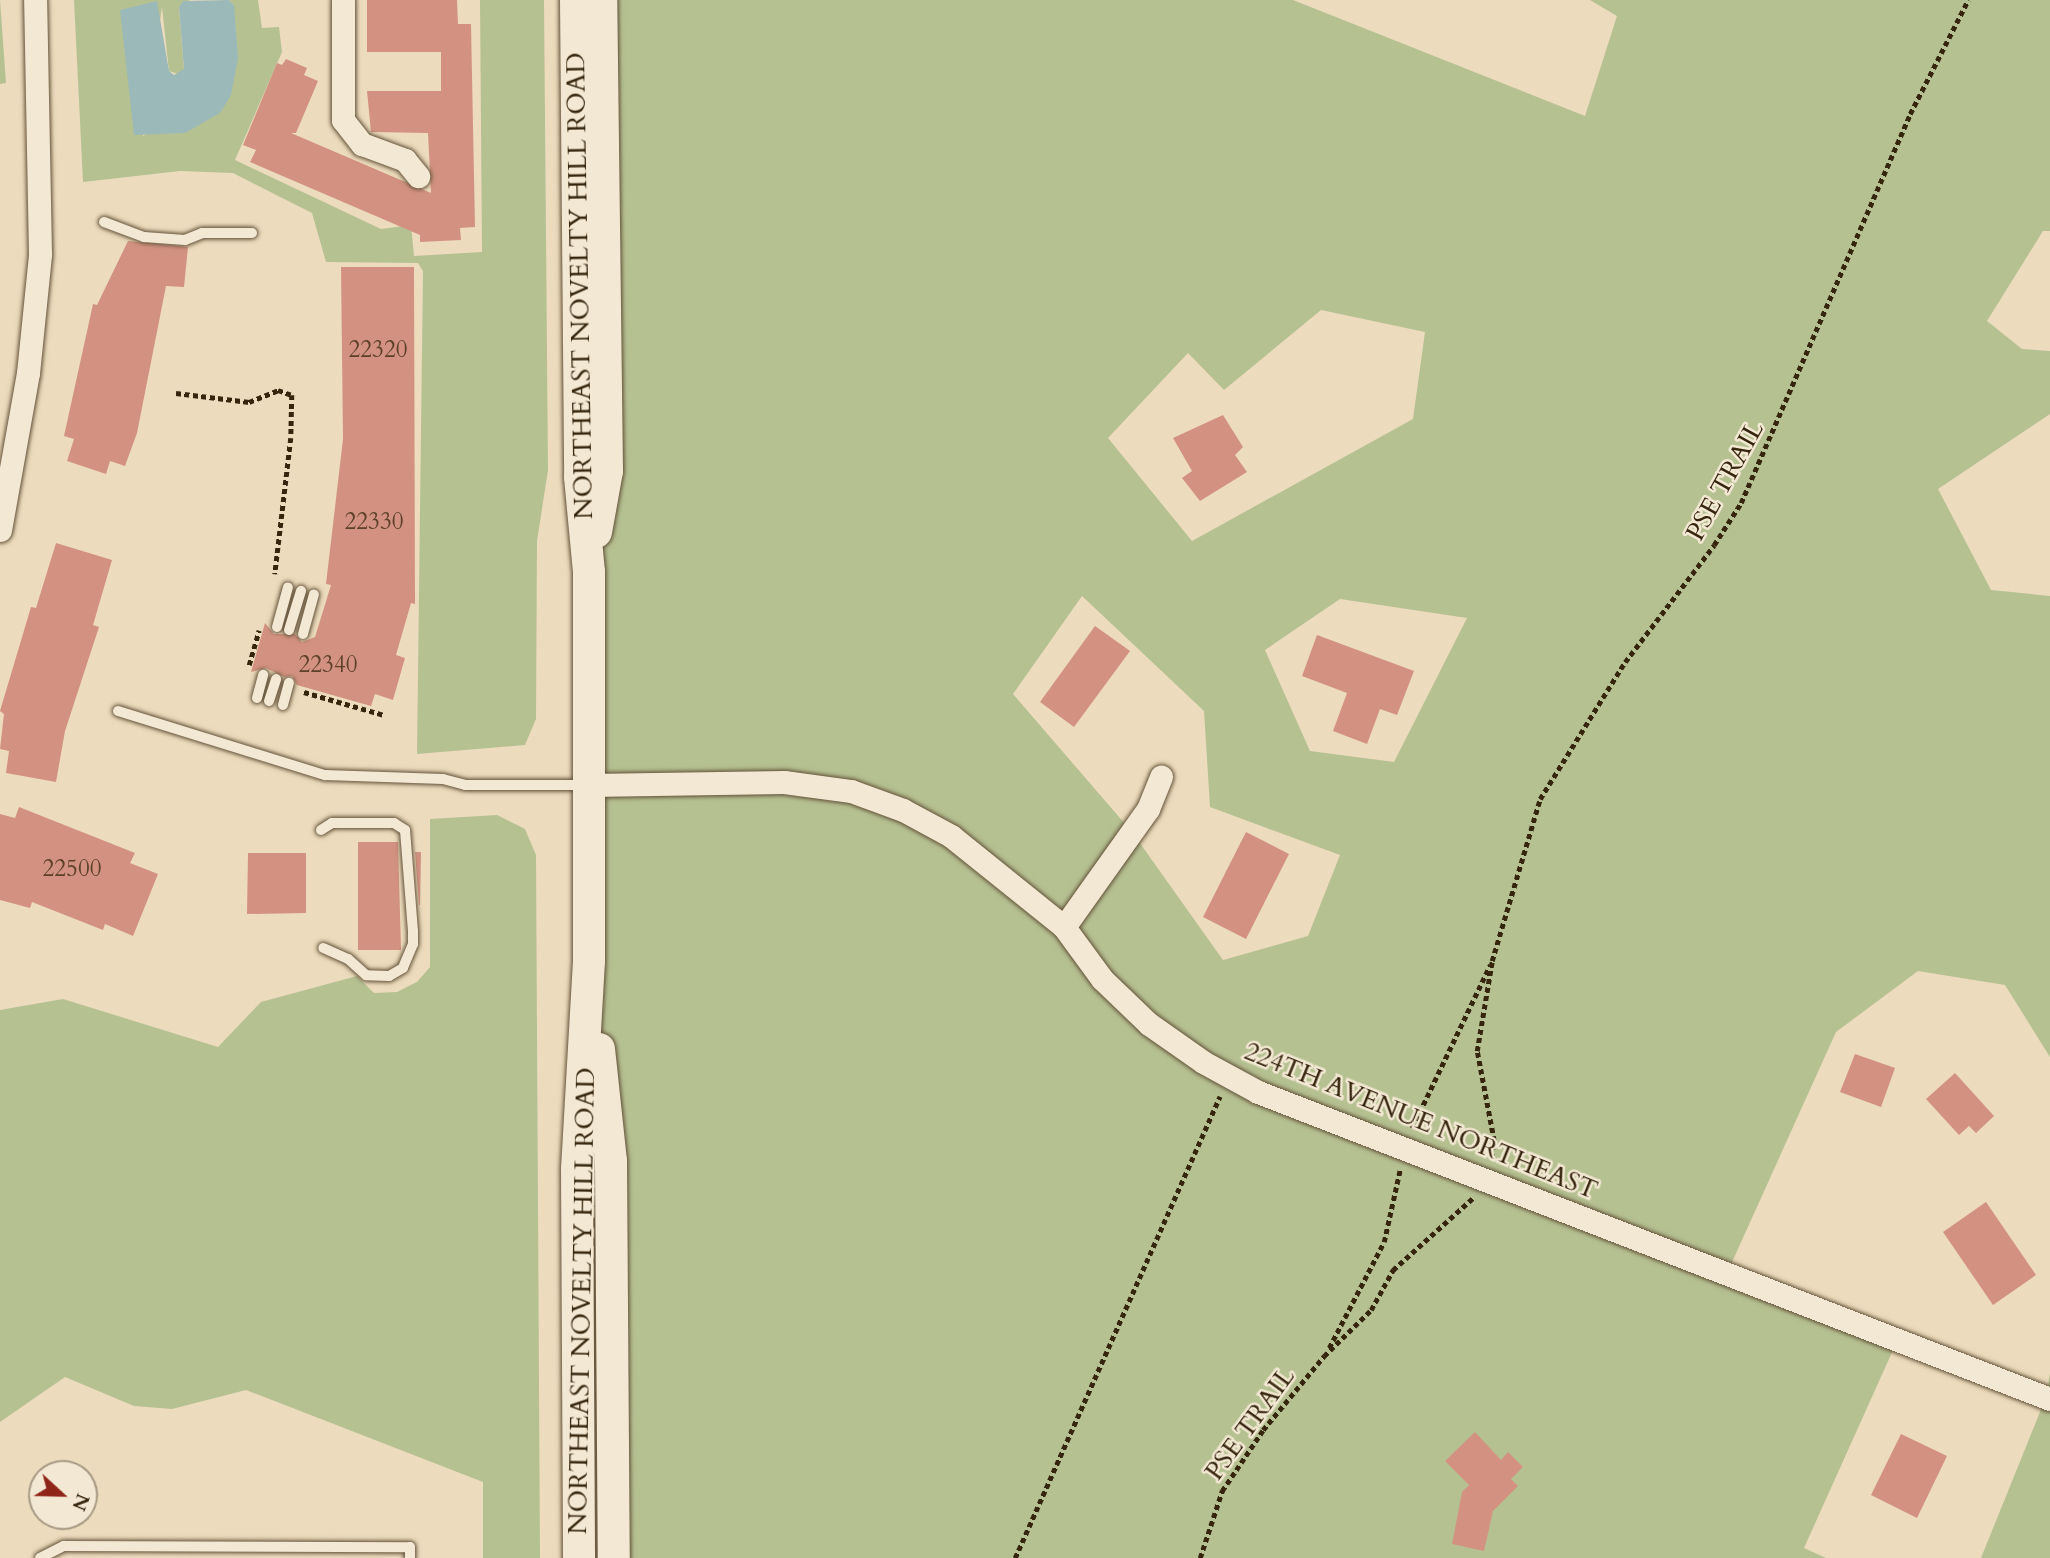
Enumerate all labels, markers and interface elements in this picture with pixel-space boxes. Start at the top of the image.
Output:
street label: NORTHEAST NOVELTY HILL ROAD [560,52,600,520]
house number: 22320 [349,336,407,364]
street label: PSE TRAIL [1679,416,1771,546]
house number: 22330 [345,508,403,536]
house number: 22340 [299,651,357,679]
house number: 22500 [43,855,101,883]
street label: 224TH AVENUE NORTHEAST [1240,1036,1602,1206]
street label: NORTHEAST NOVELTY HILL ROAD [562,1067,602,1535]
street label: PSE TRAIL [1199,1362,1301,1486]
north arrow [28,1460,98,1530]
text: N [65,1490,96,1515]

